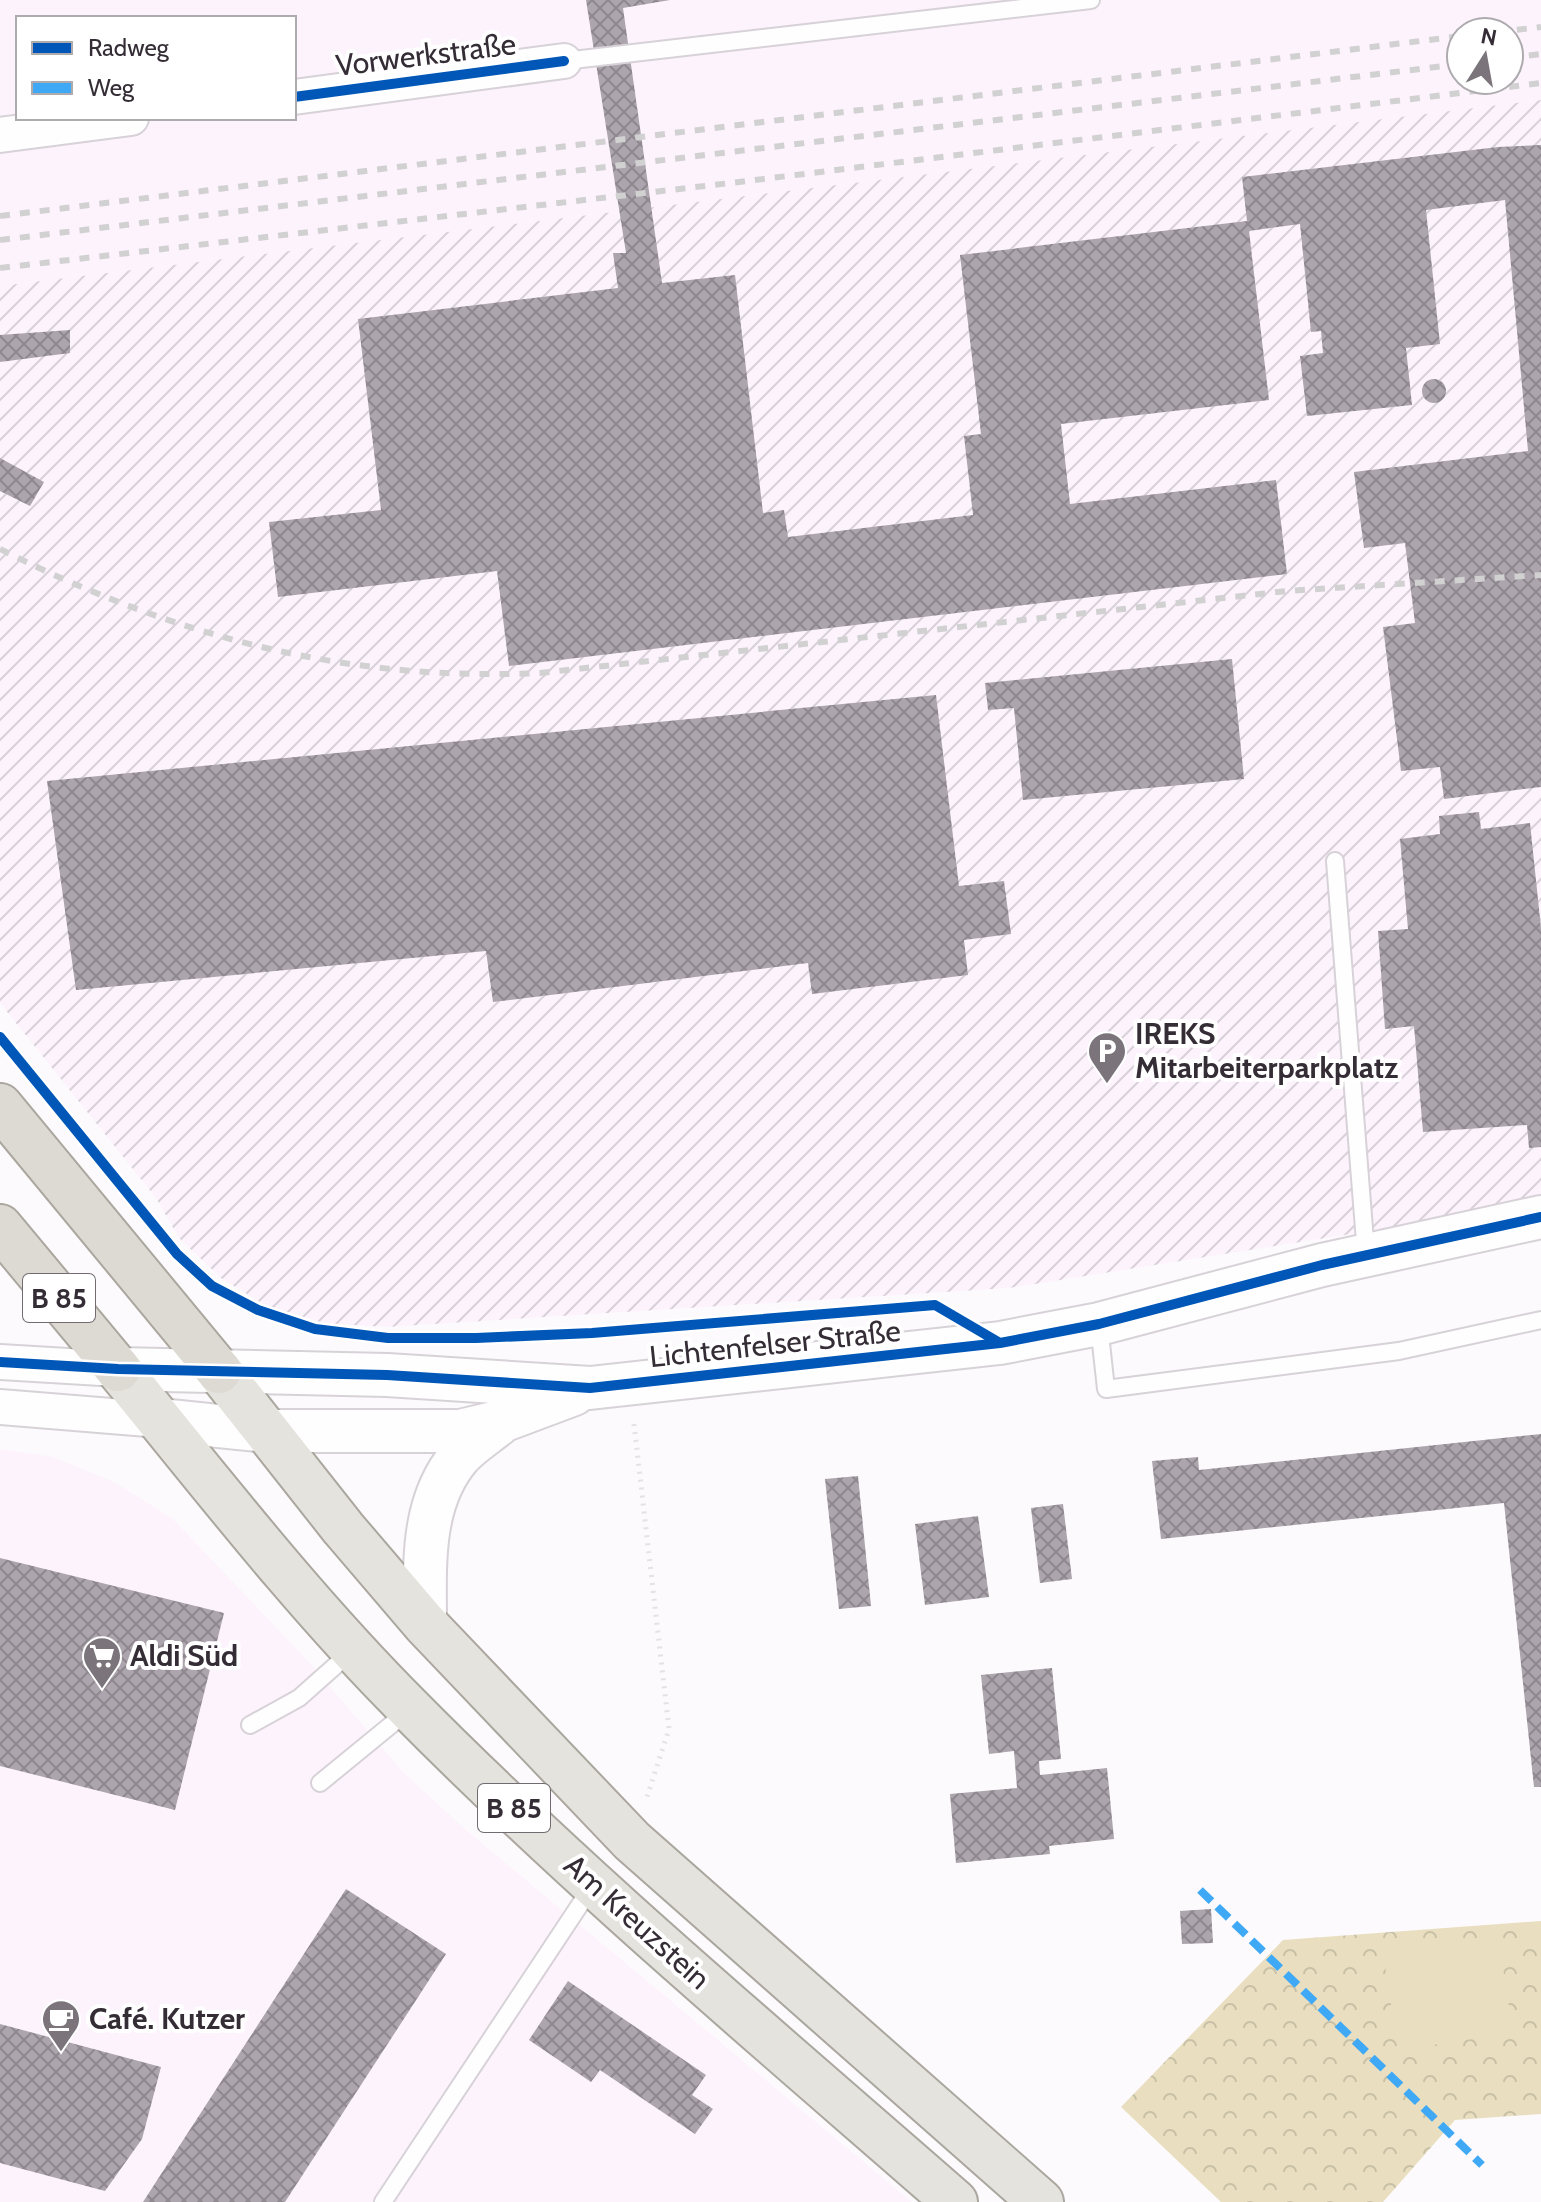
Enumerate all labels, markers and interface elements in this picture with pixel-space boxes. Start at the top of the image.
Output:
legend [16,16,296,120]
north arrow [1445,16,1525,96]
text: N [1479,22,1499,52]
street label: Vorwerkstraße [334,25,518,84]
text: Radweg [88,33,170,62]
text: Weg [88,73,135,102]
place label: IREKS Mitarbeiterparkplatz [1135,1015,1398,1086]
parking icon: IREKS Mitarbeiterparkplatz [1086,1030,1128,1085]
road number: B 85 [23,1274,95,1322]
street label: Lichtenfelser Straße [647,1312,902,1375]
supermarket icon: Aldi Süd [81,1635,123,1690]
place label: Aldi Süd [130,1637,238,1674]
road number: B 85 [478,1784,550,1832]
street label: Am Kreuzstein [557,1846,718,1997]
cafe icon: Café. Kutzer [40,1998,82,2053]
place label: Café. Kutzer [89,2000,245,2037]

